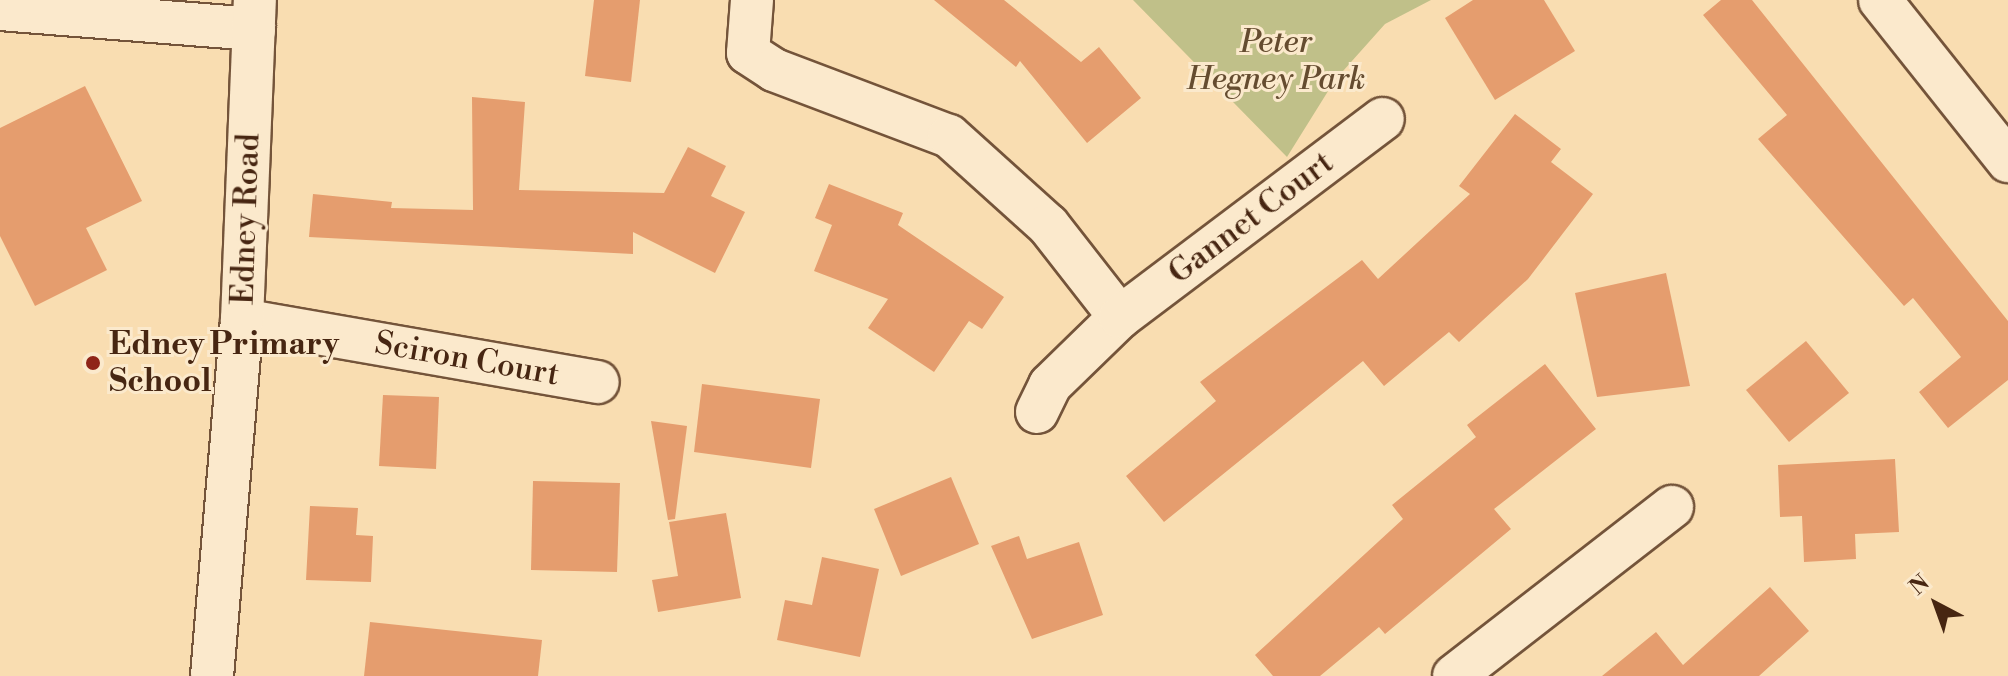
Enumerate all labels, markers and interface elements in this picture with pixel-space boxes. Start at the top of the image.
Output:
park label: Peter Hegney Park [1187,24,1365,99]
street label: Edney Road [224,133,268,305]
street label: Gannet Court [1161,144,1341,292]
street label: Sciron Court [372,324,562,394]
place label: Edney Primary School [109,326,339,401]
marker: Edney Primary School [84,354,102,372]
north arrow [1896,564,1976,644]
text: N [1905,570,1935,601]

